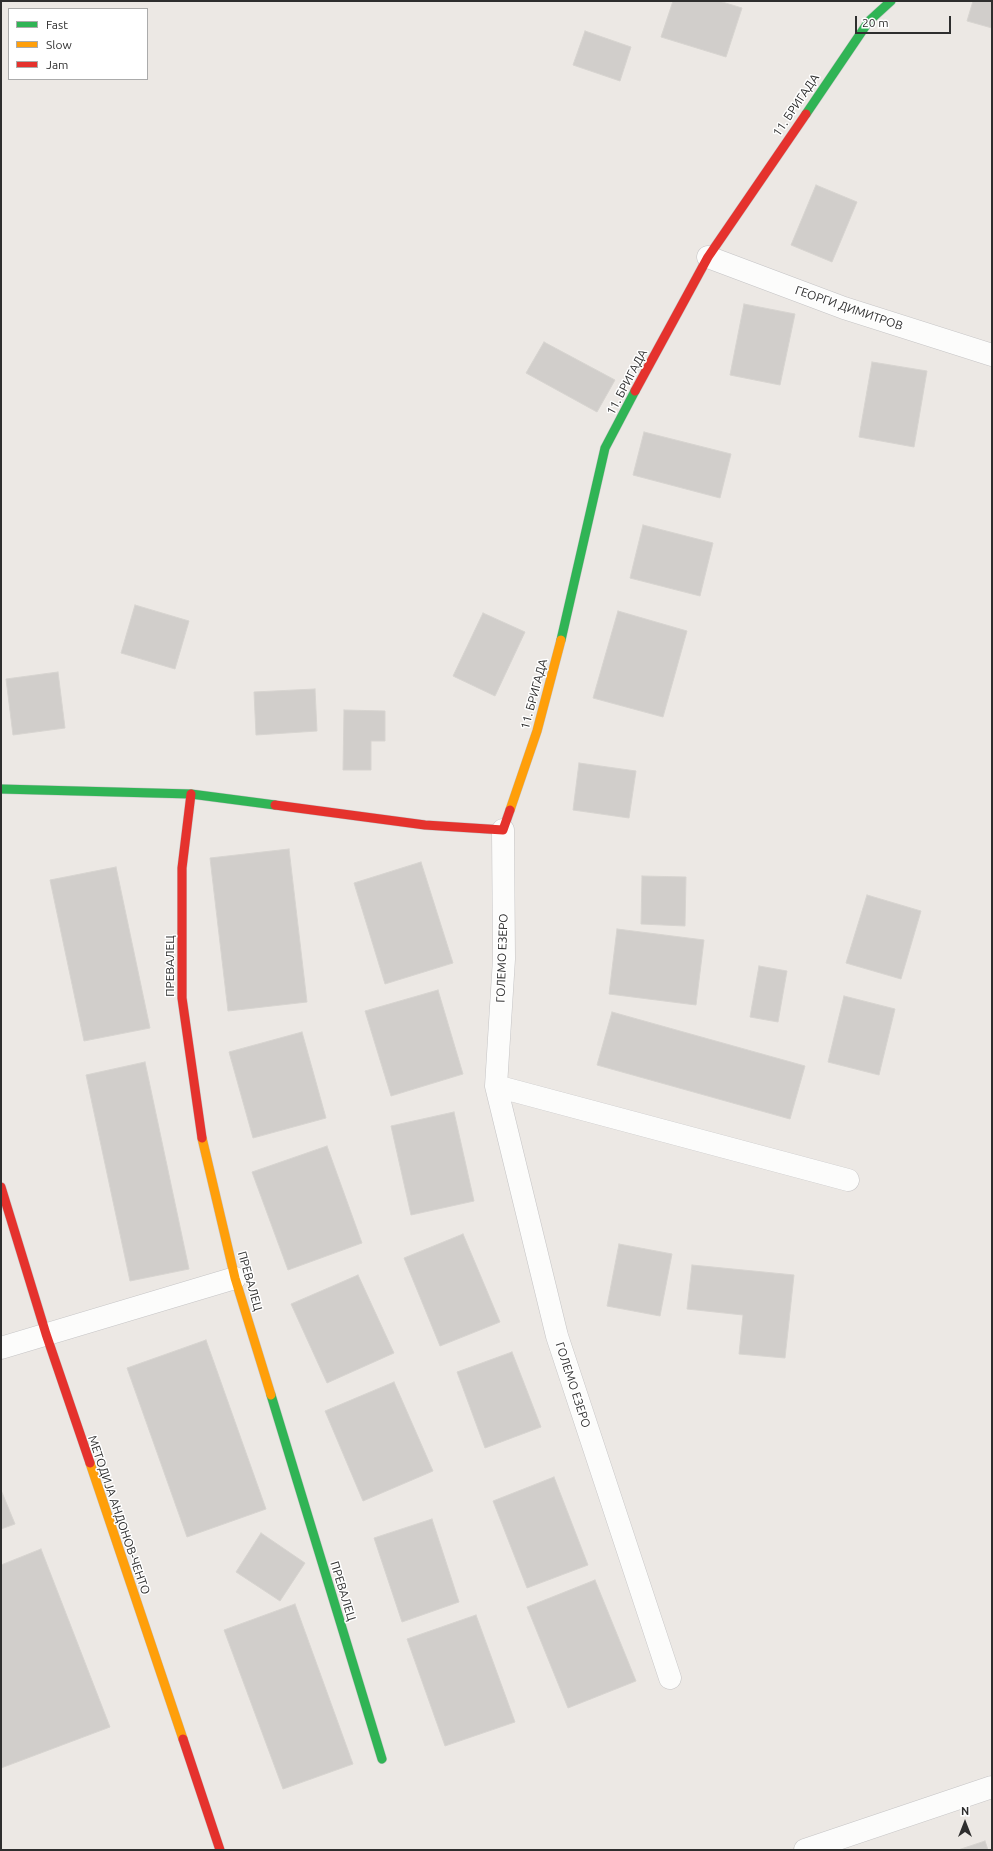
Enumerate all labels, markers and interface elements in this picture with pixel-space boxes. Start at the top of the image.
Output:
legend [8,8,148,80]
scale bar [857,8,953,34]
text: 20 m [862,16,889,29]
text: Fast [46,18,68,31]
text: Slow [46,38,72,51]
text: Jam [46,58,68,71]
street label: 11. БРИГАДА [770,71,822,139]
street label: ГЕОРГИ ДИМИТРОВ [793,283,905,333]
street label: 11. БРИГАДА [604,347,650,417]
street label: 11. БРИГАДА [518,657,550,731]
street label: ГОЛЕМО ЕЗЕРО [493,913,511,1003]
street label: ПРЕВАЛЕЦ [163,935,177,997]
street label: ПРЕВАЛЕЦ [235,1250,265,1312]
street label: ГОЛЕМО ЕЗЕРО [552,1340,594,1430]
street label: МЕТОДИЈА АНДОНОВ-ЧЕНТО [85,1434,153,1596]
street label: ПРЕВАЛЕЦ [327,1560,359,1622]
north arrow [945,1803,985,1843]
text: N [961,1805,969,1817]

